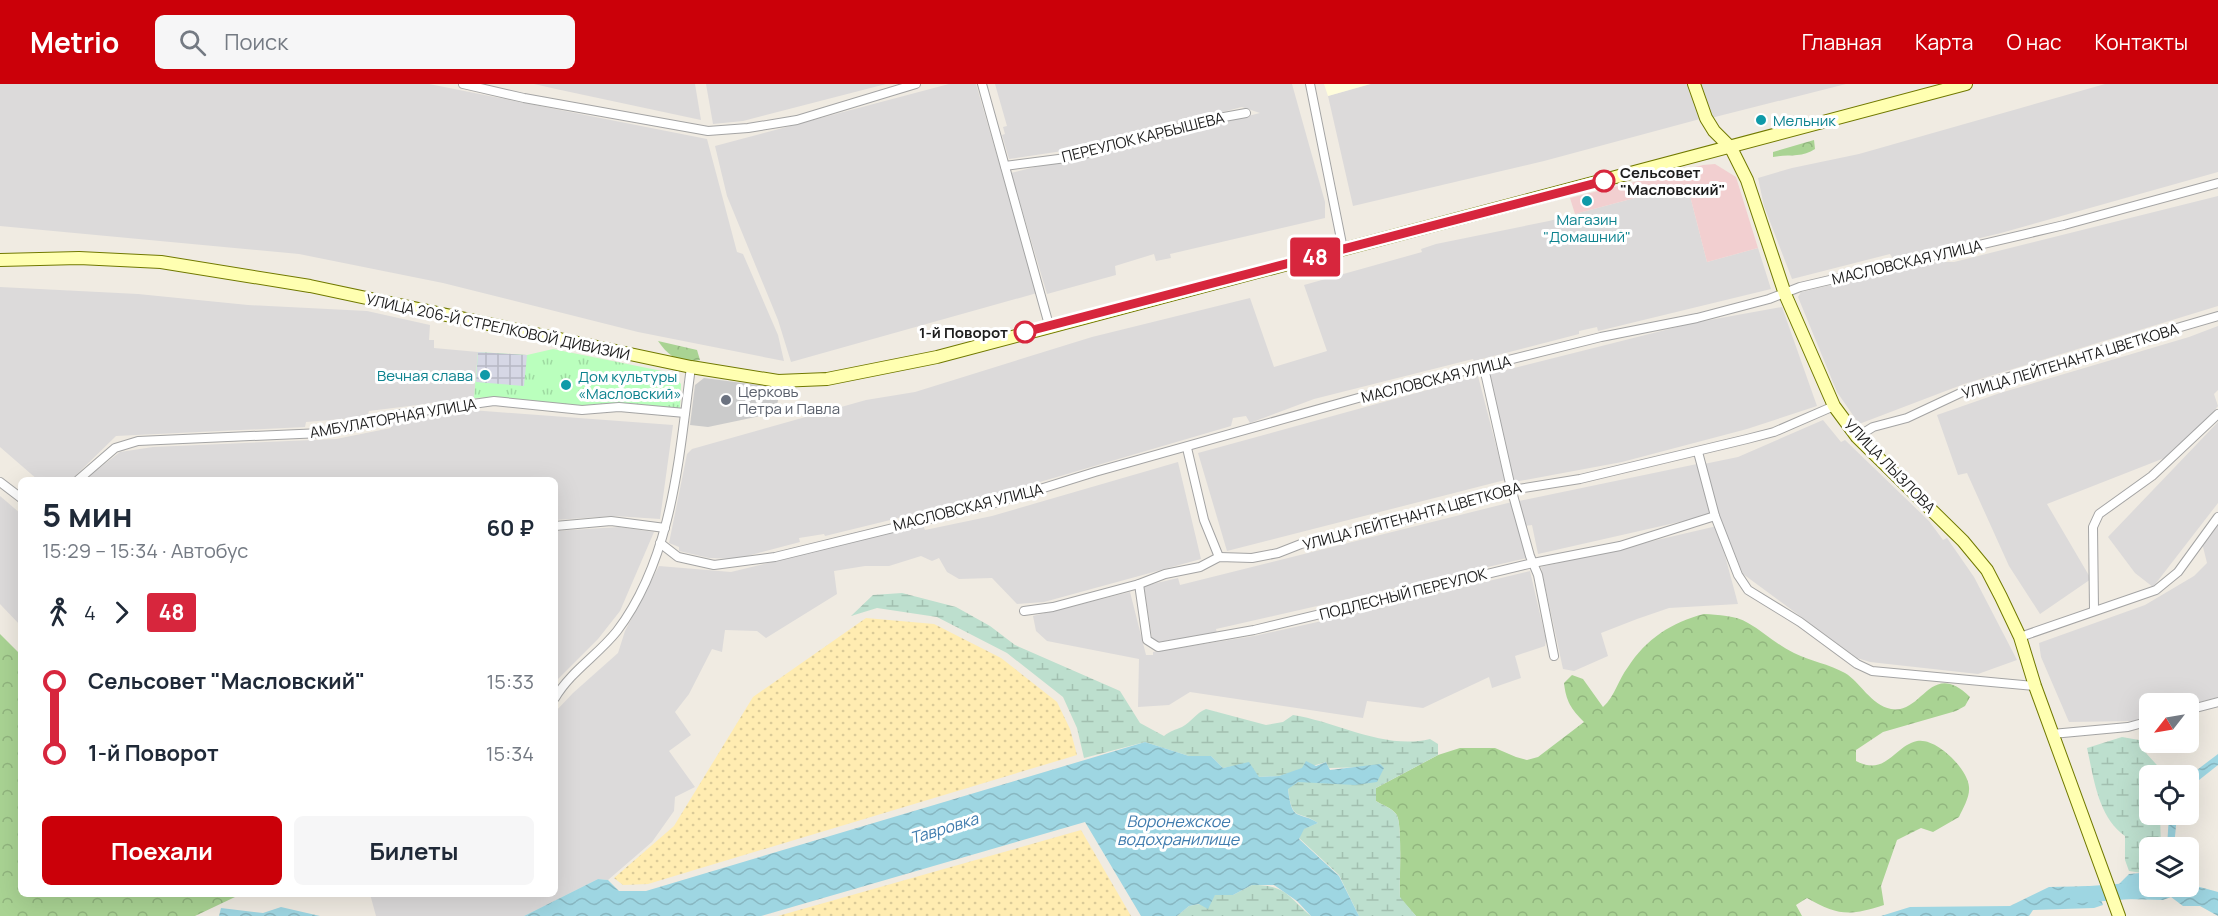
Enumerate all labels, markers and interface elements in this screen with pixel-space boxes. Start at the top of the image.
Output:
search box [155,15,575,69]
text: Metrio [30,23,119,61]
icon: search [176,26,209,59]
text: Поиск [224,27,288,57]
text: Главная [1802,28,1882,56]
text: Карта [1915,28,1973,56]
text: О нас [2006,28,2062,56]
text: Контакты [2095,28,2188,56]
street label: ПЕРЕУЛОК КАРБЫШЕВА [1059,106,1227,167]
place label: Мельник [1773,110,1836,131]
marker: Мельник [1754,113,1768,127]
place label: Сельсовет "Масловский" [1620,162,1726,200]
marker: Сельсовет "Масловский" [1593,170,1615,192]
marker: Магазин "Домашний" [1580,194,1594,208]
place label: Магазин "Домашний" [1543,209,1631,247]
street label: МАСЛОВСКАЯ УЛИЦА [1830,234,1985,290]
line badge: 48 [1288,238,1342,276]
text: 48 [1302,243,1328,271]
street label: УЛИЦА 206-Й СТРЕЛКОВОЙ ДИВИЗИИ [364,289,632,365]
street label: УЛИЦА ЛЕЙТЕНАНТА ЦВЕТКОВА [1959,318,2181,404]
marker: 1-й Поворот [1014,321,1036,343]
place label: 1-й Поворот [919,322,1008,343]
street label: МАСЛОВСКАЯ УЛИЦА [1359,350,1514,408]
place label: Вечная слава [377,365,473,386]
place label: Дом культуры «Масловский» [578,366,681,404]
marker: Вечная слава [478,368,492,382]
marker: Дом культуры «Масловский» [559,378,573,392]
place label: Церковь Петра и Павла [738,381,840,419]
street label: АМБУЛАТОРНАЯ УЛИЦА [308,393,479,443]
marker: Церковь Петра и Павла [719,393,733,407]
street label: УЛИЦА ЛЫЗЛОВА [1840,414,1941,518]
street label: УЛИЦА ЛЕЙТЕНАНТА ЦВЕТКОВА [1300,477,1524,555]
street label: МАСЛОВСКАЯ УЛИЦА [891,478,1046,536]
text: 5 мин [42,492,132,537]
text: 60 ₽ [486,513,534,543]
text: 15:29 – 15:34 · Автобус [42,537,248,564]
street label: ПОДЛЕСНЫЙ ПЕРЕУЛОК [1317,563,1489,625]
icon: walk [42,596,75,629]
icon: forward [105,596,138,629]
text: 48 [159,598,184,626]
text: 4 [84,599,96,626]
text: Сельсовет "Масловский" [88,666,365,696]
text: 15:33 [487,668,534,695]
north arrow [2139,693,2199,753]
map controls [2139,693,2199,897]
text: 1-й Поворот [88,738,219,768]
text: 15:34 [486,740,534,767]
button: locate [2139,765,2199,825]
water label: Тавровка [907,807,982,849]
water label: Воронежское водохранилище [1117,810,1241,850]
button: Поехали [42,816,282,885]
button: Билеты [294,816,534,885]
button: layers [2139,837,2199,897]

